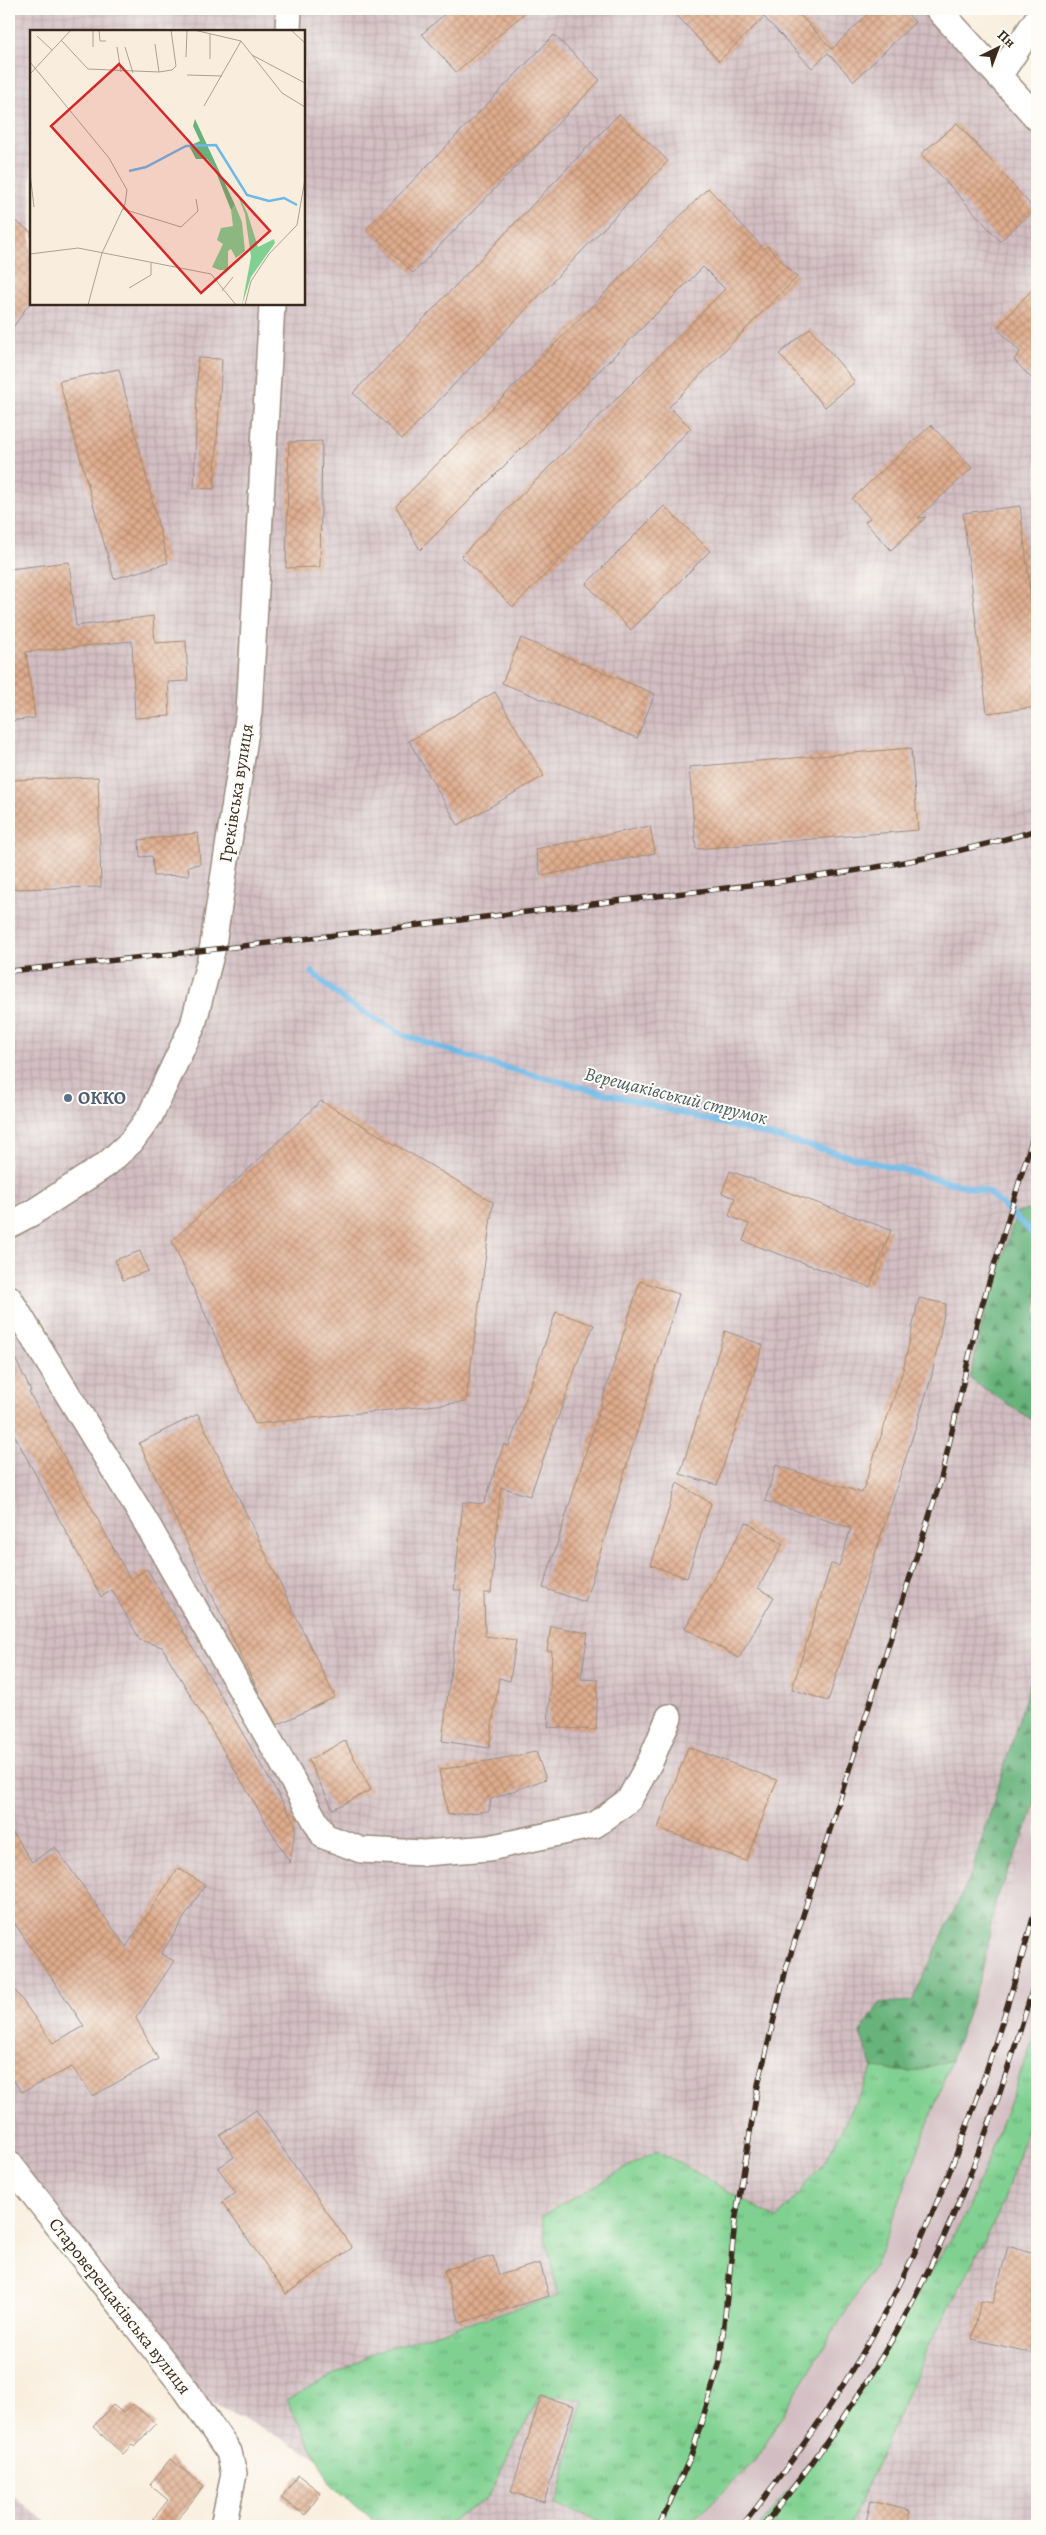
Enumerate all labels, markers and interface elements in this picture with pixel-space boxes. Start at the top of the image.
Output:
north arrow [974,22,1024,72]
text: Пн [993,26,1020,52]
inset map [30,30,305,305]
street label: Греківська вулиця [213,722,259,864]
water label: Верещаківський струмок [582,1061,771,1131]
place label: ОККО [78,1086,126,1110]
marker: ОККО [62,1092,74,1104]
street label: Староверещаківська вулиця [43,2213,197,2399]

